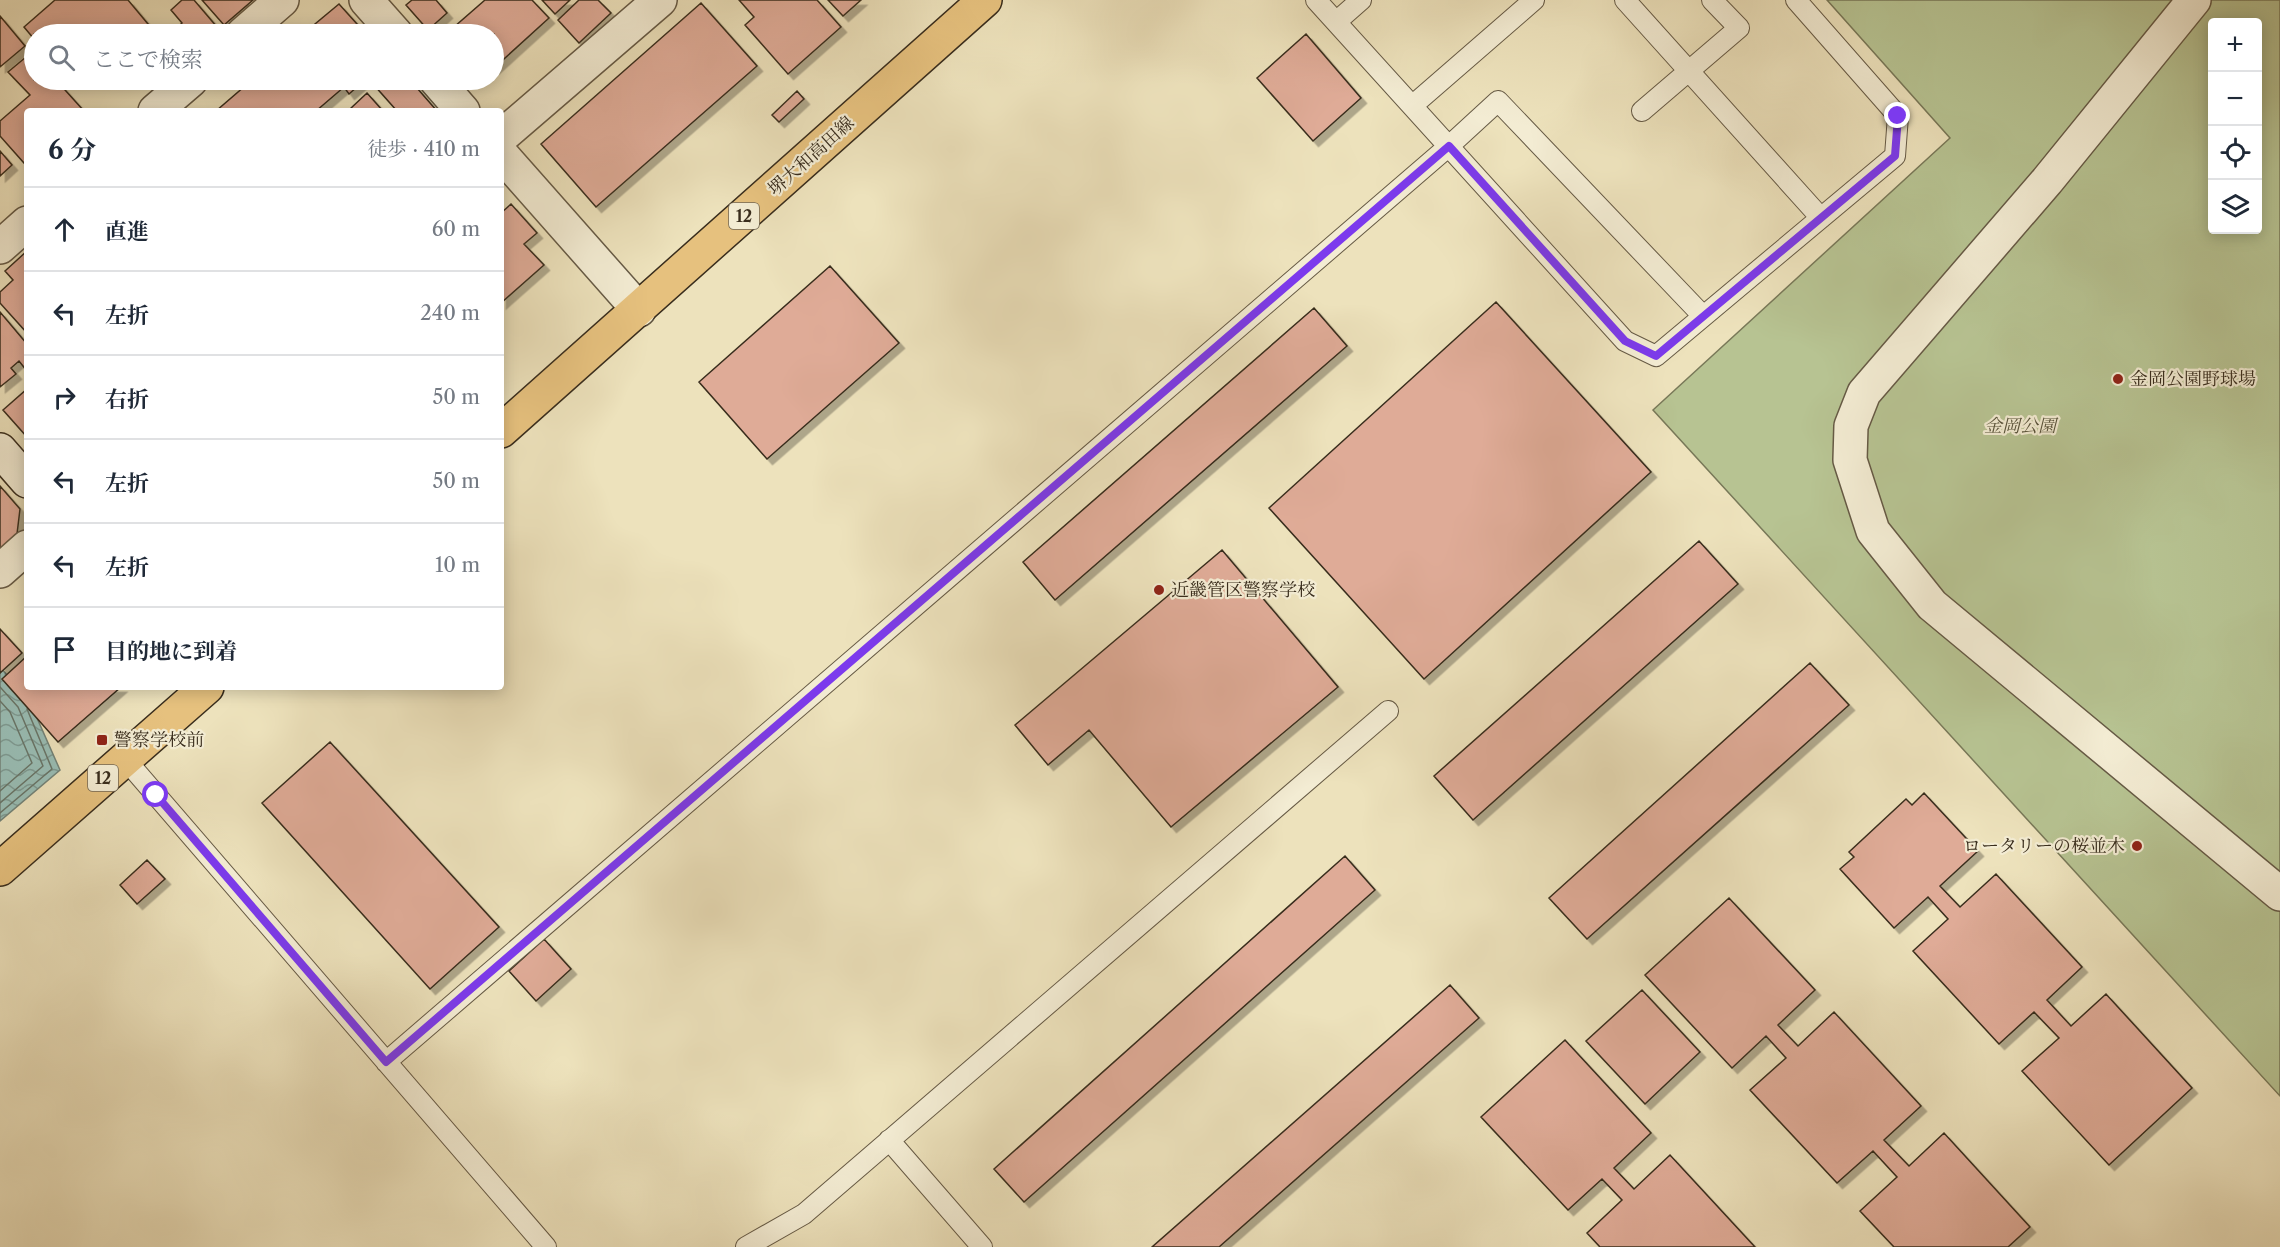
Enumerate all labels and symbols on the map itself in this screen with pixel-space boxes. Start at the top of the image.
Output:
route end [1884,102,1910,128]
street label: 堺大和高田線 [764,112,858,200]
road number: 12 [729,203,759,229]
place label: 金岡公園野球場 [2130,368,2256,390]
marker: 金岡公園野球場 [2111,372,2125,386]
park label: 金岡公園 [1984,415,2059,437]
place label: 近畿管区警察学校 [1171,579,1315,601]
marker: 近畿管区警察学校 [1152,583,1166,597]
place label: 警察学校前 [114,729,204,751]
marker: 警察学校前 [95,733,109,747]
road number: 12 [88,765,118,791]
route start [142,781,168,807]
place label: ロータリーの桜並木 [1963,835,2125,857]
marker: ロータリーの桜並木 [2130,839,2144,853]

